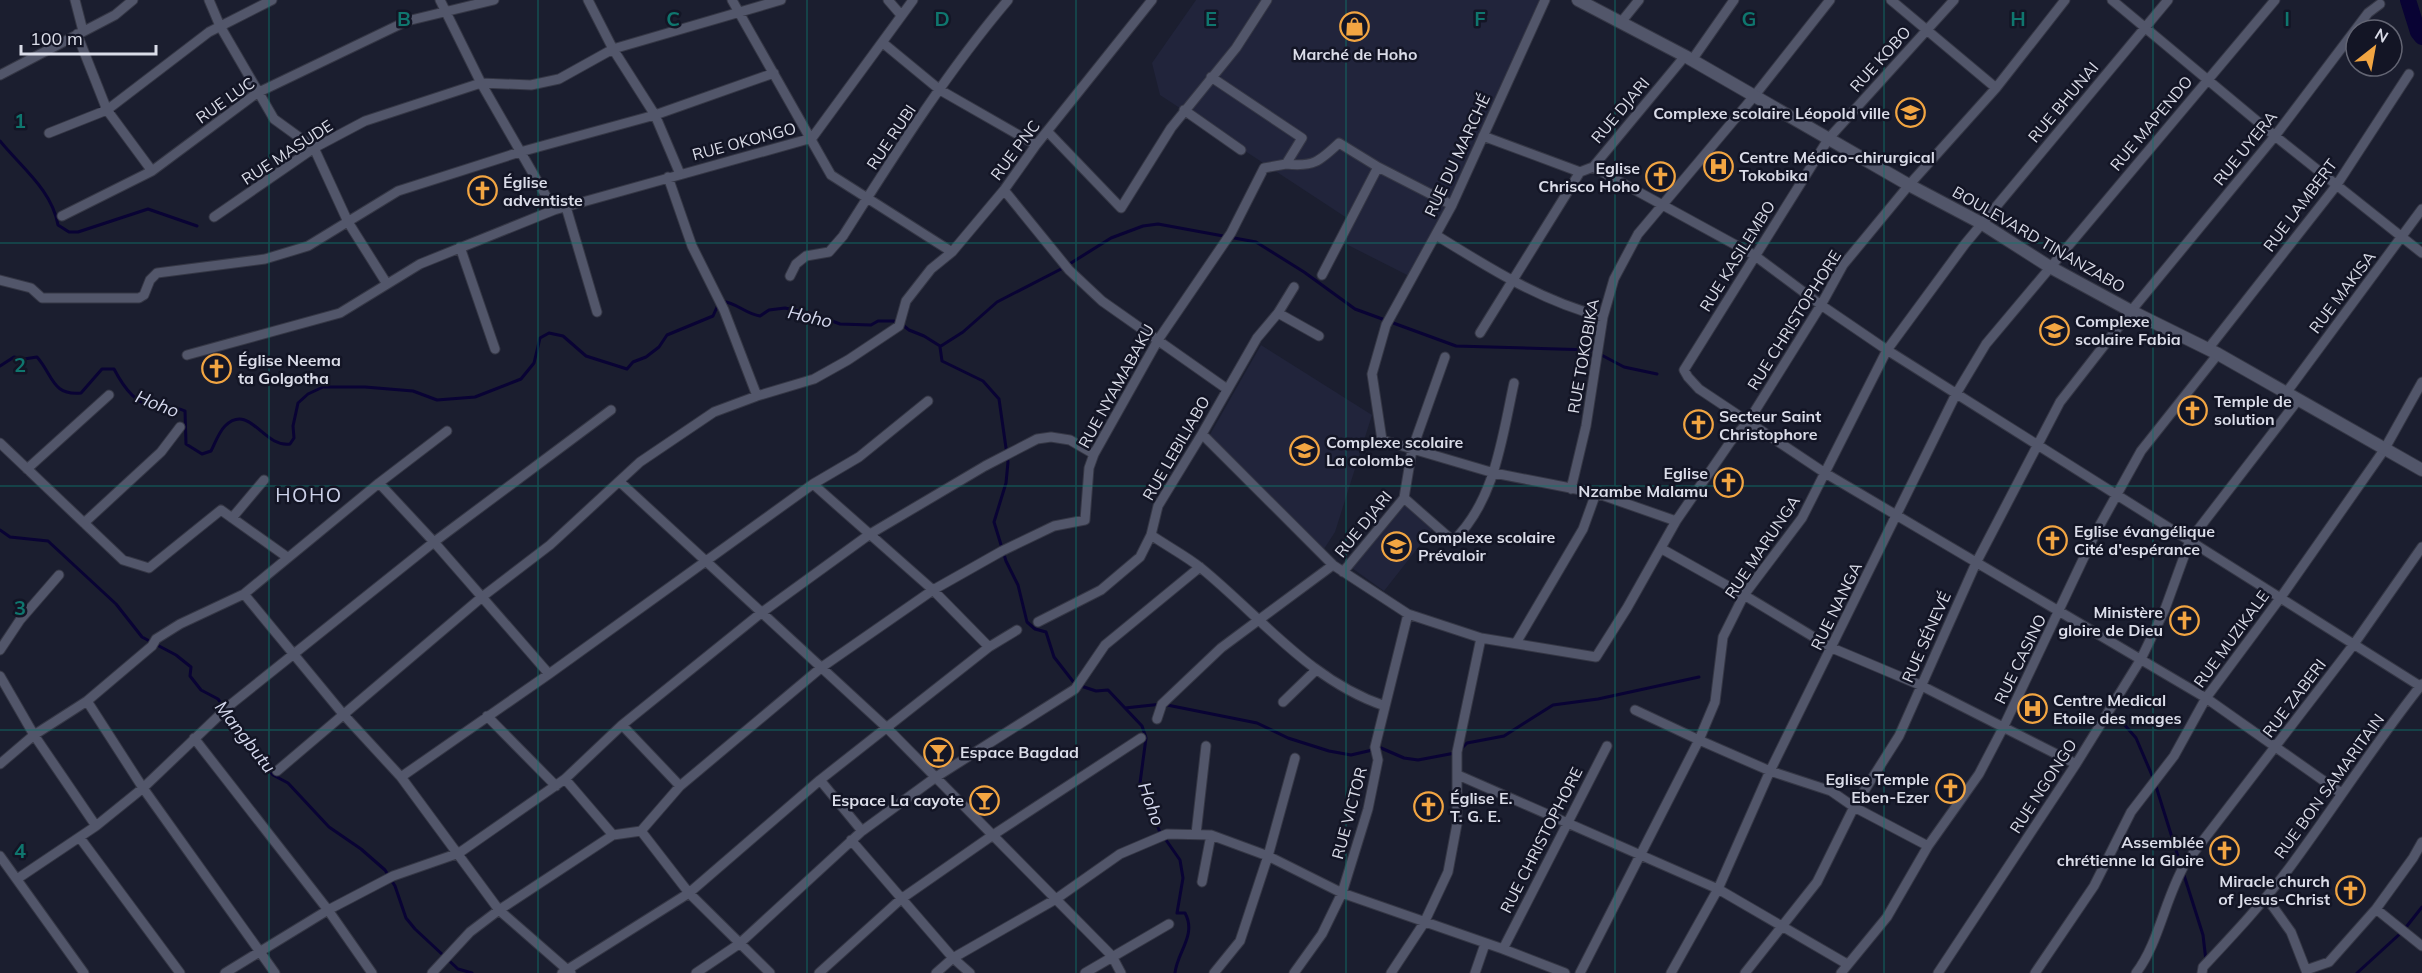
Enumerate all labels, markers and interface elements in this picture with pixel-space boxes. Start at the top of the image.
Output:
text: B [397,6,411,31]
text: C [666,6,680,31]
text: D [934,6,950,31]
text: E [1205,6,1217,31]
text: F [1474,6,1486,31]
text: G [1742,6,1756,31]
text: H [2010,6,2026,31]
text: I [2284,6,2290,31]
shop icon: Marché de Hoho [1339,10,1371,42]
scale bar [21,18,156,56]
north arrow [2344,18,2404,78]
street label: RUE KOBO [1845,22,1915,96]
text: N [2371,23,2392,47]
text: 100 m [30,27,83,50]
place label: Marché de Hoho [1293,44,1417,64]
street label: RUE BHUNAI [2024,58,2102,146]
street label: RUE MAPENDO [2105,71,2197,175]
street label: RUE LUC [192,72,258,127]
street label: RUE DJARI [1587,73,1653,147]
street label: RUE DU MARCHÉ [1420,90,1494,220]
school or university icon: Complexe scolaire Léopold ville [1895,97,1927,129]
street label: RUE RUBI [862,101,920,173]
place label: Complexe scolaire Léopold ville [1653,103,1890,123]
street label: RUE UYERA [2209,107,2281,189]
text: 1 [14,108,26,133]
street label: RUE MASUDE [238,115,336,189]
street label: RUE PNC [986,116,1044,184]
street label: RUE OKONGO [690,118,798,164]
place label: Centre Médico-chirurgical Tokobika [1739,147,1935,185]
hospital icon: Centre Médico-chirurgical Tokobika [1702,150,1734,182]
street label: RUE LAMBERT [2259,154,2342,255]
place label: Eglise Chrisco Hoho [1538,158,1640,196]
church icon: Eglise Chrisco Hoho [1645,161,1677,193]
place label: Église adventiste [503,172,583,210]
church icon: Église adventiste [466,175,498,207]
street label: BOULEVARD TINANZABO [1949,181,2129,297]
street label: RUE KASILEMBO [1695,197,1779,315]
street label: RUE CHRISTOPHORE [1743,246,1845,394]
street label: RUE MAKISA [2305,247,2380,337]
street label: RUE TOKOBIKA [1563,297,1603,415]
water label: Hoho [786,300,835,333]
place label: Complexe scolaire Fabia [2075,311,2181,349]
school or university icon: Complexe scolaire Fabia [2038,314,2070,346]
street label: RUE NYAMABAKU [1074,321,1158,451]
place label: Église Neema ta Golgotha [238,350,341,388]
text: 2 [14,352,26,377]
church icon: Église Neema ta Golgotha [201,353,233,385]
water label: Hoho [132,385,182,422]
place label: Temple de solution [2214,391,2292,429]
street label: RUE LEBILIABO [1138,392,1214,504]
church icon: Temple de solution [2177,394,2209,426]
place label: Secteur Saint Christophore [1719,406,1821,444]
church icon: Secteur Saint Christophore [1682,409,1714,441]
place label: Complexe scolaire La colombe [1326,432,1464,470]
school or university icon: Complexe scolaire La colombe [1289,435,1321,467]
place label: Eglise Nzambe Malamu [1578,463,1708,501]
church icon: Eglise Nzambe Malamu [1713,466,1745,498]
district label: HOHO [275,482,343,507]
street label: RUE DJARI [1330,487,1396,561]
street label: RUE MARUNGA [1720,491,1804,602]
place label: Eglise évangélique Cité d'espérance [2074,521,2215,559]
church icon: Eglise évangélique Cité d'espérance [2037,524,2069,556]
place label: Complexe scolaire Prévaloir [1418,527,1556,565]
school or university icon: Complexe scolaire Prévaloir [1381,530,1413,562]
street label: RUE NANGA [1806,559,1866,653]
street label: RUE MUZIKALE [2189,587,2273,691]
street label: RUE SÉNEVÉ [1897,588,1955,686]
text: 3 [14,595,26,620]
place label: Ministère gloire de Dieu [2058,602,2163,640]
church icon: Ministère gloire de Dieu [2168,605,2200,637]
street label: RUE CASINO [1990,611,2050,707]
street label: RUE ZABERI [2258,655,2330,741]
place label: Centre Medical Etoile des mages [2053,690,2182,728]
hospital icon: Centre Medical Etoile des mages [2016,693,2048,725]
water label: Mangbutu [210,696,281,777]
street label: RUE BON SAMARITAIN [2270,710,2388,862]
street label: RUE NGONGO [2005,735,2081,837]
bar icon: Espace Bagdad [923,736,955,768]
place label: Espace Bagdad [960,742,1079,762]
street label: RUE CHRISTOPHORE [1495,764,1587,916]
street label: RUE VICTOR [1327,765,1371,861]
place label: Eglise Temple Eben-Ezer [1825,769,1930,807]
church icon: Eglise Temple Eben-Ezer [1934,772,1966,804]
water label: Hoho [1133,779,1170,829]
bar icon: Espace La cayote [969,784,1001,816]
place label: Église E. T. G. E. [1450,788,1513,826]
place label: Espace La cayote [832,790,964,810]
church icon: Église E. T. G. E. [1413,791,1445,823]
place label: Assemblée chrétienne la Gloire [2057,832,2204,870]
church icon: Assemblée chrétienne la Gloire [2209,835,2241,867]
text: 4 [14,838,26,863]
place label: Miracle church of Jesus-Christ [2218,871,2330,909]
church icon: Miracle church of Jesus-Christ [2335,874,2367,906]

